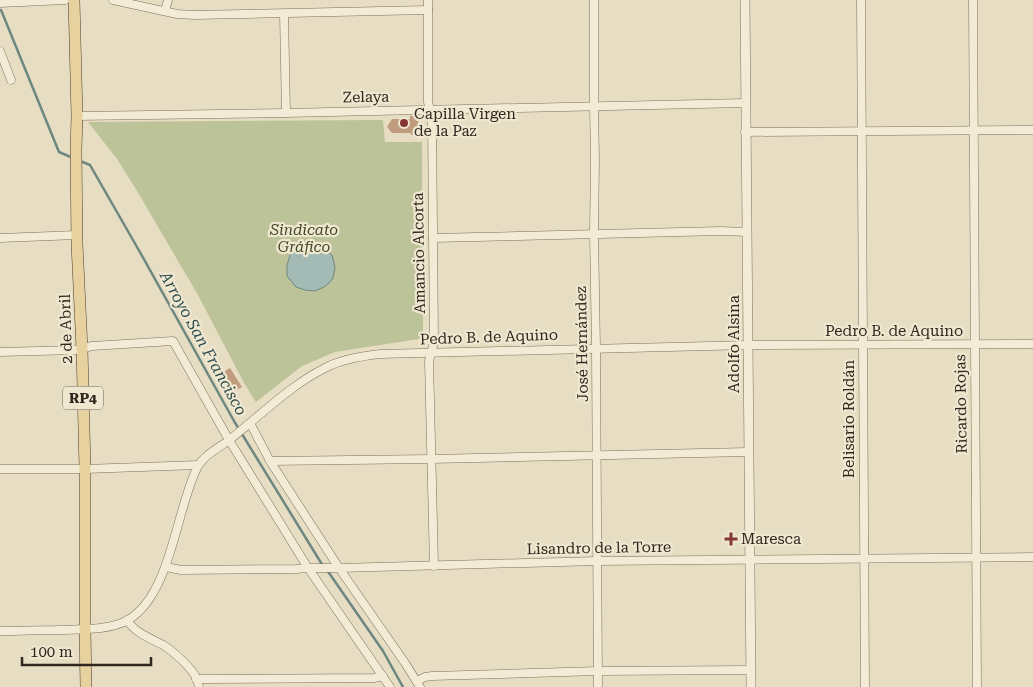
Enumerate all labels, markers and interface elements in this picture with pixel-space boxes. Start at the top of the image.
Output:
street label: Zelaya [343,88,389,106]
place label: Capilla Virgen de la Paz [414,105,516,140]
marker: Capilla Virgen de la Paz [398,117,410,129]
street label: Amancio Alcorta [409,192,429,314]
park label: Sindicato Gráfico [269,221,338,256]
water label: Arroyo San Francisco [156,267,251,418]
street label: José Hernández [572,286,592,402]
street label: 2 de Abril [56,293,76,364]
street label: Adolfo Alsina [725,295,743,393]
street label: Pedro B. de Aquino [825,322,963,340]
street label: Pedro B. de Aquino [420,326,558,348]
street label: Ricardo Rojas [951,354,971,454]
street label: Belisario Roldán [840,360,858,478]
road number: RP4 [63,386,103,409]
place label: Maresca [741,530,801,548]
marker: Maresca [725,533,737,545]
street label: Lisandro de la Torre [527,538,671,558]
scale bar [22,634,151,666]
text: 100 m [30,643,73,661]

